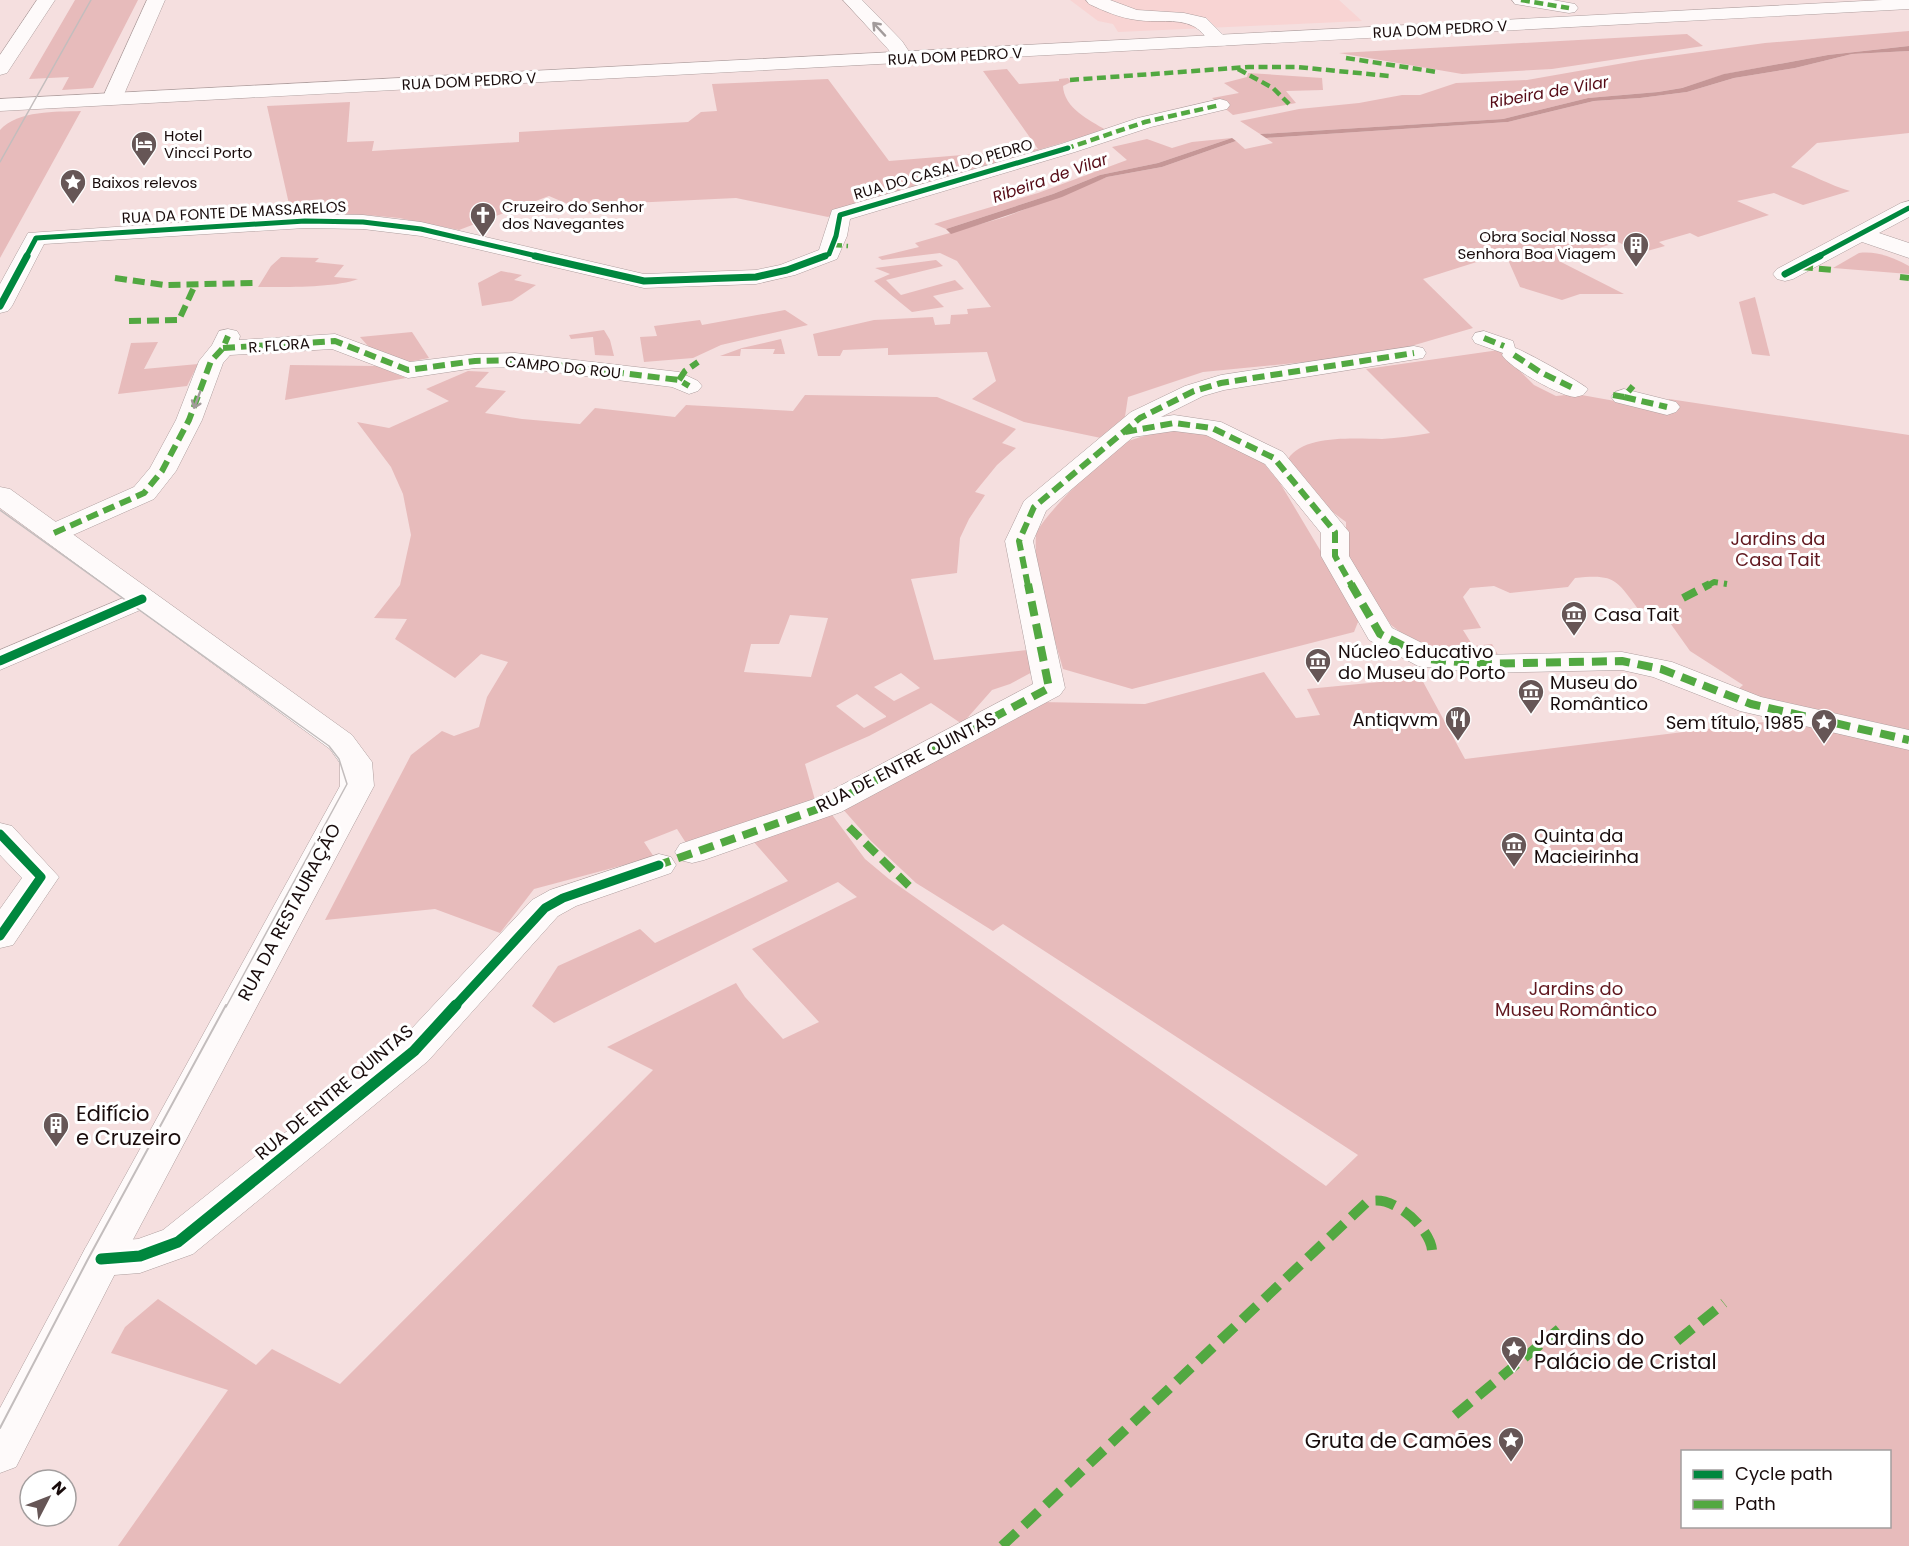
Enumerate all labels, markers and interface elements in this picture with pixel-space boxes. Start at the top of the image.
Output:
street label: RUA DOM PEDRO V [1372,15,1508,43]
one-way arrow [872,21,887,36]
street label: RUA DOM PEDRO V [887,42,1023,70]
street label: RUA DOM PEDRO V [401,67,537,95]
water label: Ribeira de Vilar [1487,70,1612,114]
place label: Hotel Vincci Porto [164,125,252,163]
hotel icon: Hotel Vincci Porto [129,129,159,167]
street label: RUA DO CASAL DO PEDRO [851,133,1035,205]
water label: Ribeira de Vilar [989,147,1112,209]
place icon: Baixos relevos [58,167,88,205]
place label: Baixos relevos [92,172,198,193]
street label: RUA DA FONTE DE MASSARELOS [121,196,347,228]
place label: Cruzeiro do Senhor dos Navegantes [502,196,644,234]
church icon: Cruzeiro do Senhor dos Navegantes [468,200,498,238]
place label: Obra Social Nossa Senhora Boa Viagem [1458,226,1616,264]
building icon: Obra Social Nossa Senhora Boa Viagem [1621,230,1651,268]
street label: R. FLORA [248,332,310,358]
street label: CAMPO DO ROU [504,350,622,384]
one-way arrow [190,390,201,409]
park label: Jardins da Casa Tait [1730,526,1826,572]
museum icon: Casa Tait [1559,599,1589,637]
place label: Casa Tait [1594,602,1679,627]
place label: Núcleo Educativo do Museu do Porto [1338,639,1506,685]
museum icon: Núcleo Educativo do Museu do Porto [1303,646,1333,684]
place label: Museu do Romântico [1550,670,1648,716]
museum icon: Museu do Romântico [1516,677,1546,715]
restaurant icon: Antiqvvm [1443,704,1473,742]
street label: RUA DE ENTRE QUINTAS [812,706,1000,818]
place label: Antiqvvm [1352,707,1438,732]
place icon: Sem título, 1985 [1809,707,1839,745]
place label: Sem título, 1985 [1666,710,1804,735]
street label: RUA DA RESTAURAÇÃO [232,819,346,1005]
place label: Quinta da Macieirinha [1534,823,1639,869]
museum icon: Quinta da Macieirinha [1499,830,1529,868]
park label: Jardins do Museu Romântico [1495,976,1657,1022]
street label: RUA DE ENTRE QUINTAS [250,1018,418,1166]
place label: Edifício e Cruzeiro [76,1099,181,1152]
building icon: Edifício e Cruzeiro [41,1110,71,1148]
place label: Jardins do Palácio de Cristal [1534,1323,1717,1376]
place icon: Jardins do Palácio de Cristal [1499,1334,1529,1372]
place icon: Gruta de Camões [1496,1425,1526,1463]
place label: Gruta de Camões [1305,1426,1492,1455]
legend [1681,1450,1891,1528]
text: Cycle path [1735,1461,1833,1486]
north arrow [18,1468,78,1528]
text: N [46,1476,71,1500]
text: Path [1735,1491,1776,1516]

